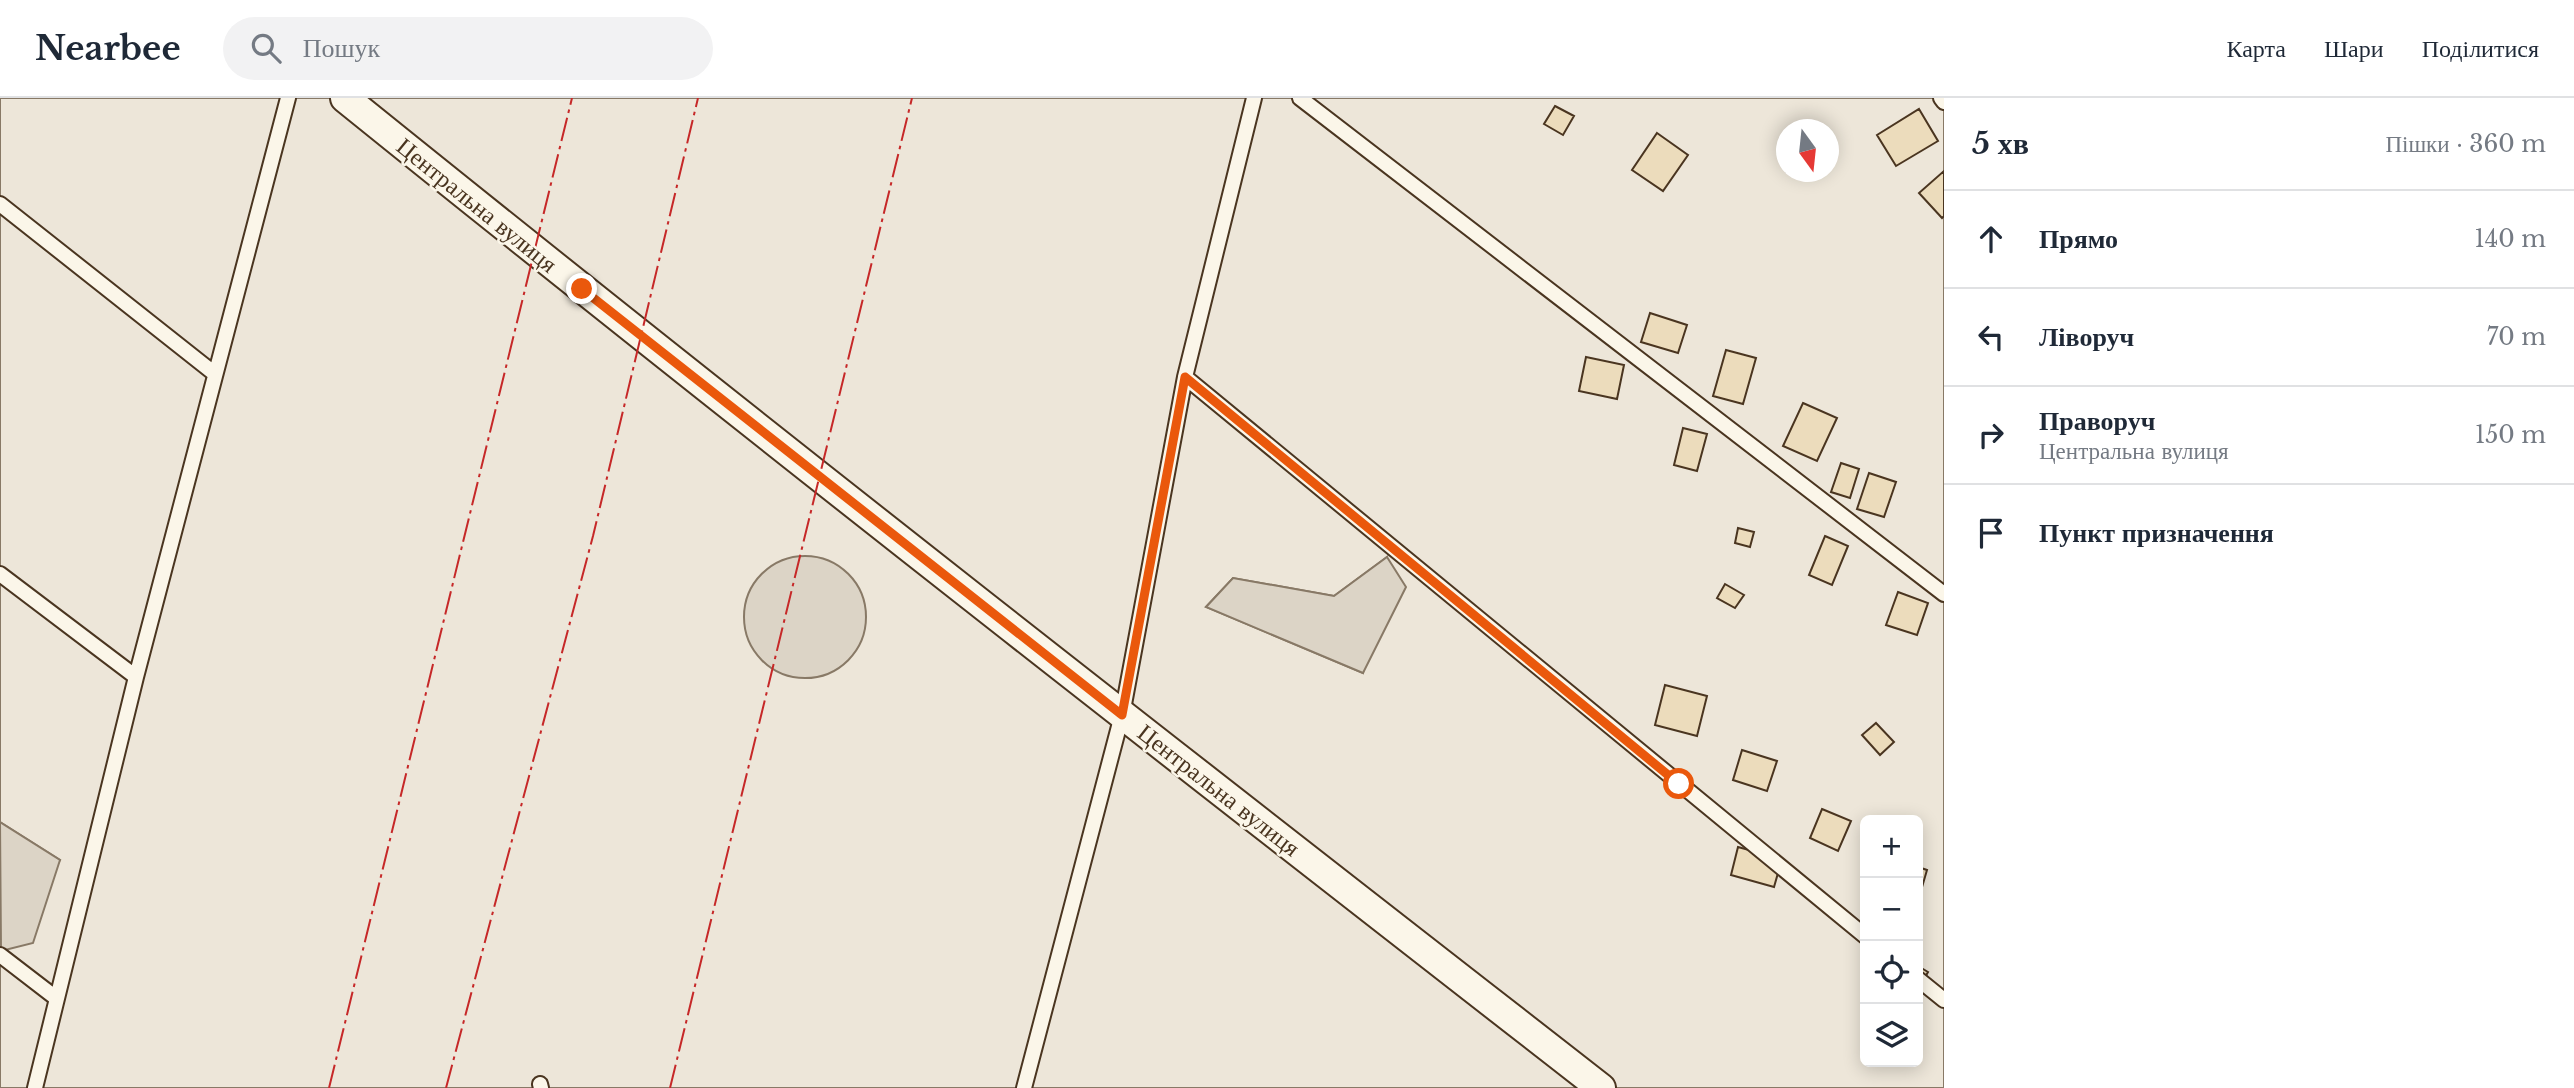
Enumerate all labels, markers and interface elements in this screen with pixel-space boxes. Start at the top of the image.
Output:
search box [223,17,713,80]
text: Nearbee [35,28,181,69]
icon: search [247,29,285,67]
text: Пошук [303,32,380,64]
text: Карта [2226,34,2286,63]
text: Шари [2324,34,2384,63]
text: Поділитися [2422,34,2539,63]
north arrow [1776,119,1839,182]
text: 5 хв [1972,125,2029,162]
text: Пішки · 360 m [2385,130,2546,158]
street label: Центральна вулиця [391,131,563,279]
icon: ahead [1972,220,2010,258]
text: Прямо [2039,223,2118,255]
text: 140 m [2475,225,2546,253]
route end [566,273,597,304]
icon: left [1972,318,2010,356]
text: Ліворуч [2039,321,2134,353]
text: 70 m [2487,323,2546,351]
text: Праворуч [2039,405,2155,437]
icon: right [1972,416,2010,454]
text: 150 m [2475,421,2546,449]
text: Центральна вулиця [2039,437,2229,465]
icon: arrive [1972,514,2010,552]
text: Пункт призначення [2039,517,2274,549]
street label: Центральна вулиця [1132,718,1306,862]
route start [1663,768,1694,799]
map controls [1860,815,1923,1067]
button: + [1860,815,1923,878]
button: − [1860,878,1923,941]
button: locate [1860,941,1923,1004]
button: layers [1860,1004,1923,1067]

